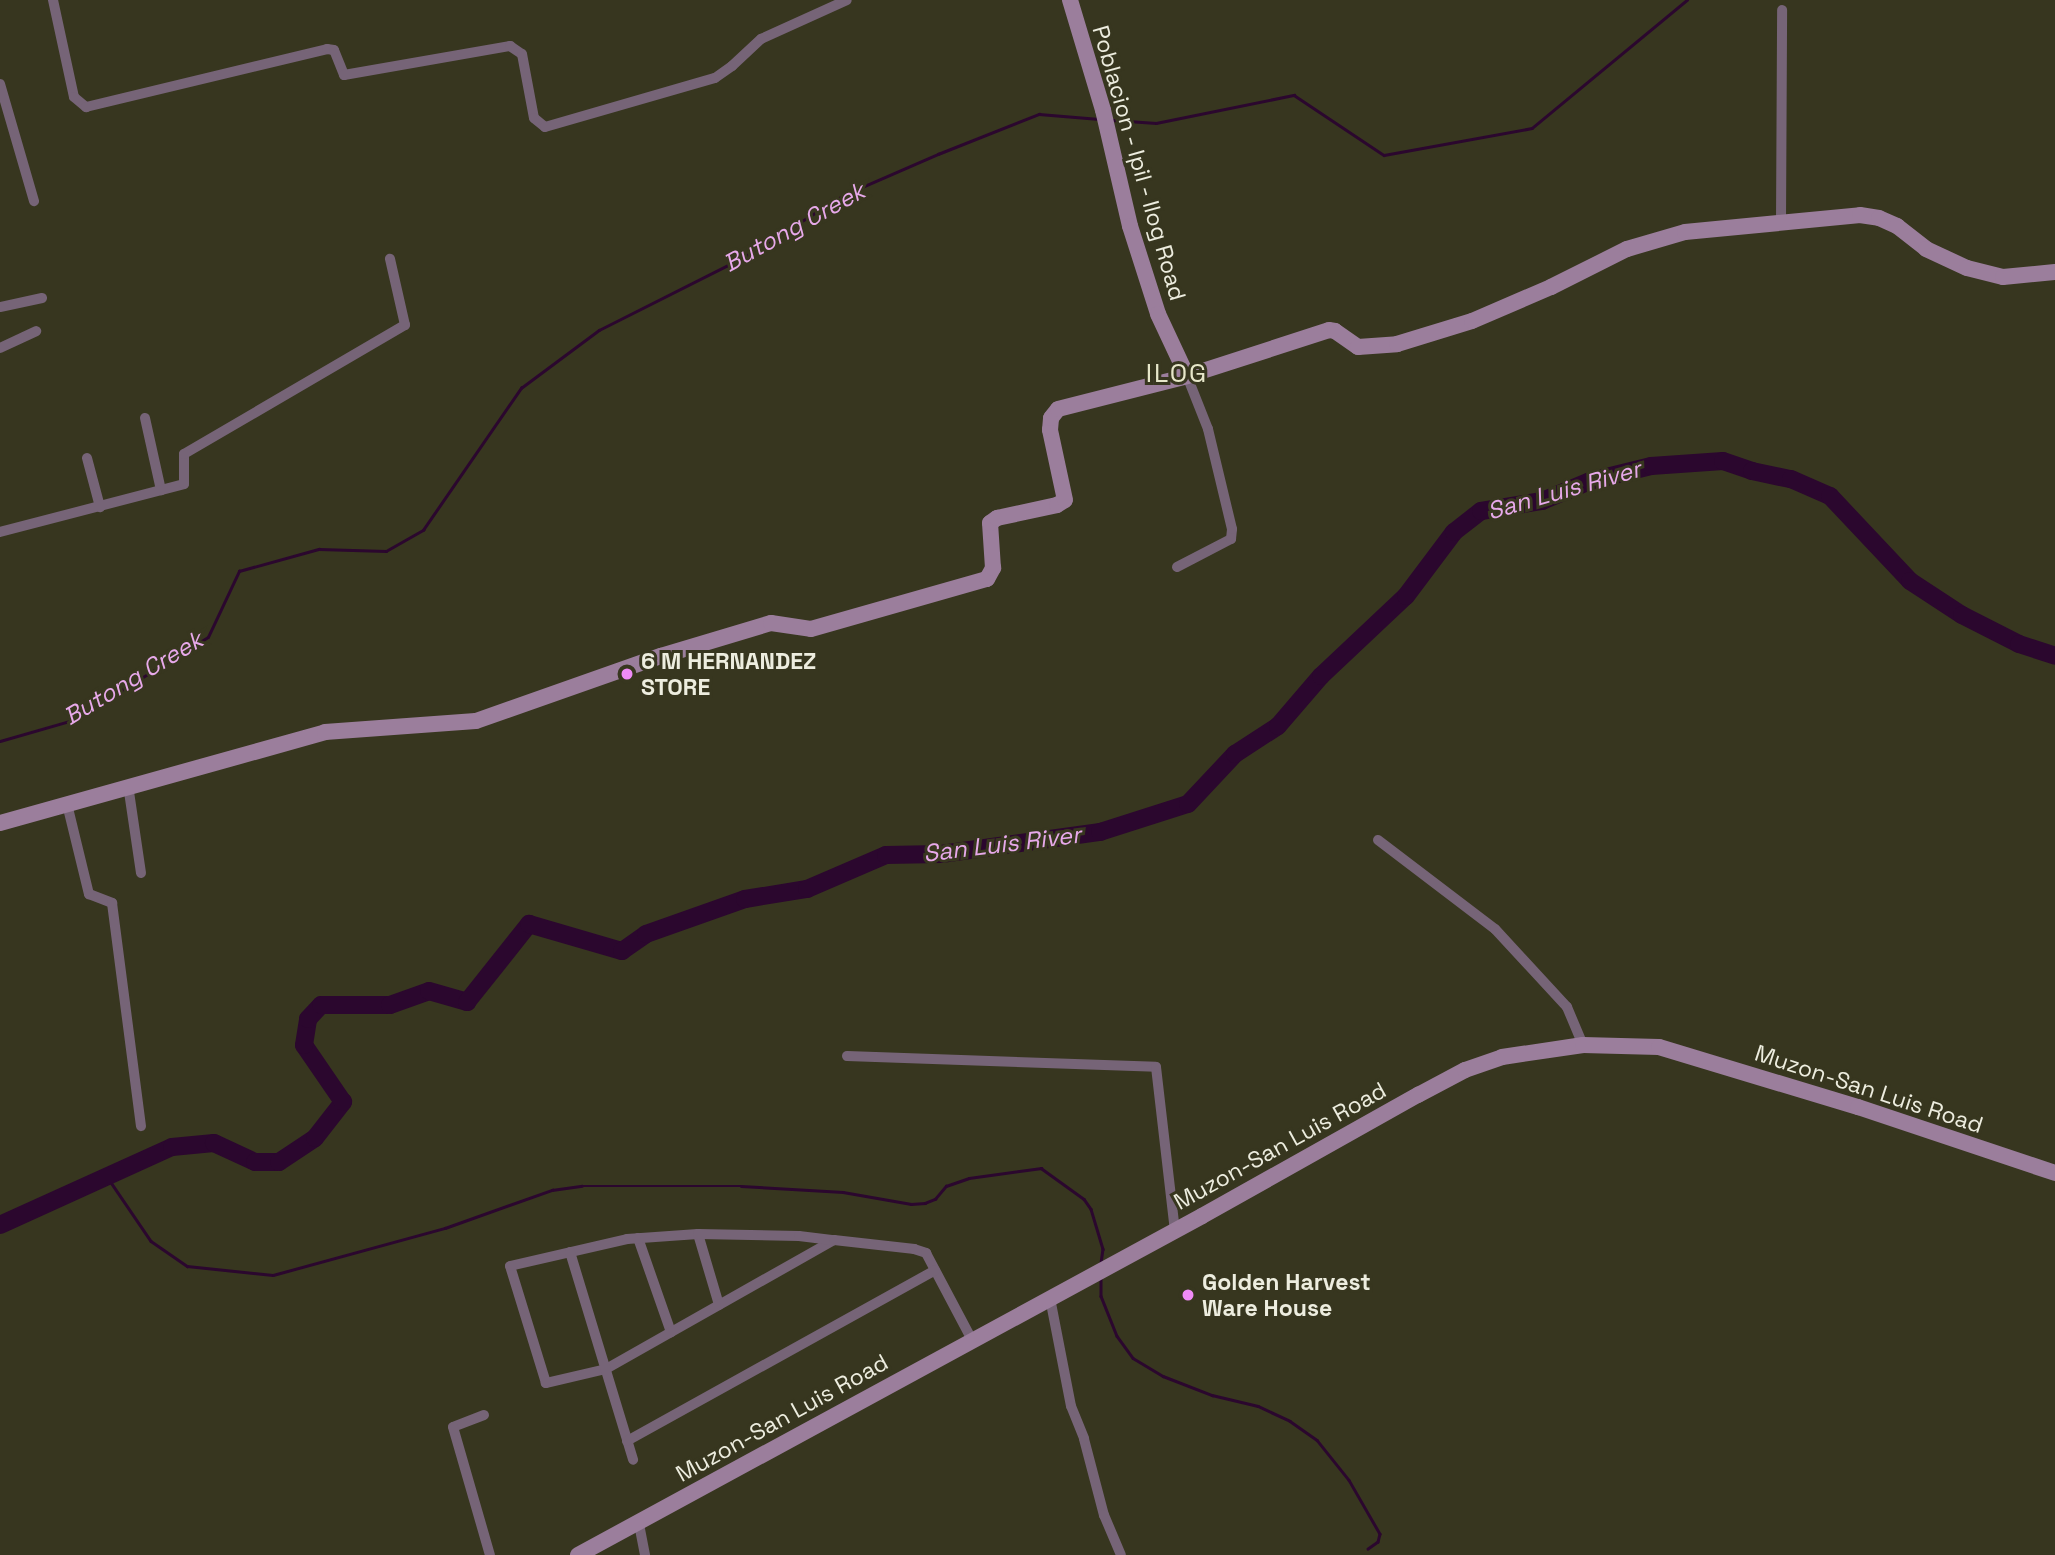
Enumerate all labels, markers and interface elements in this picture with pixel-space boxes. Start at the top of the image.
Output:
street label: Poblacion - Ipil - Ilog Road [1086,21,1192,305]
water label: Butong Creek [718,176,870,278]
district label: ILOG [1146,358,1208,390]
water label: San Luis River [1484,454,1644,526]
water label: Butong Creek [58,625,208,731]
place label: 6 M HERNANDEZ STORE [641,647,816,701]
marker: 6 M HERNANDEZ STORE [619,666,635,682]
water label: San Luis River [922,820,1082,868]
street label: Muzon-San Luis Road [1751,1039,1987,1139]
street label: Muzon-San Luis Road [1169,1076,1391,1216]
place label: Golden Harvest Ware House [1202,1268,1371,1322]
marker: Golden Harvest Ware House [1180,1287,1196,1303]
street label: Muzon-San Luis Road [671,1348,893,1488]

